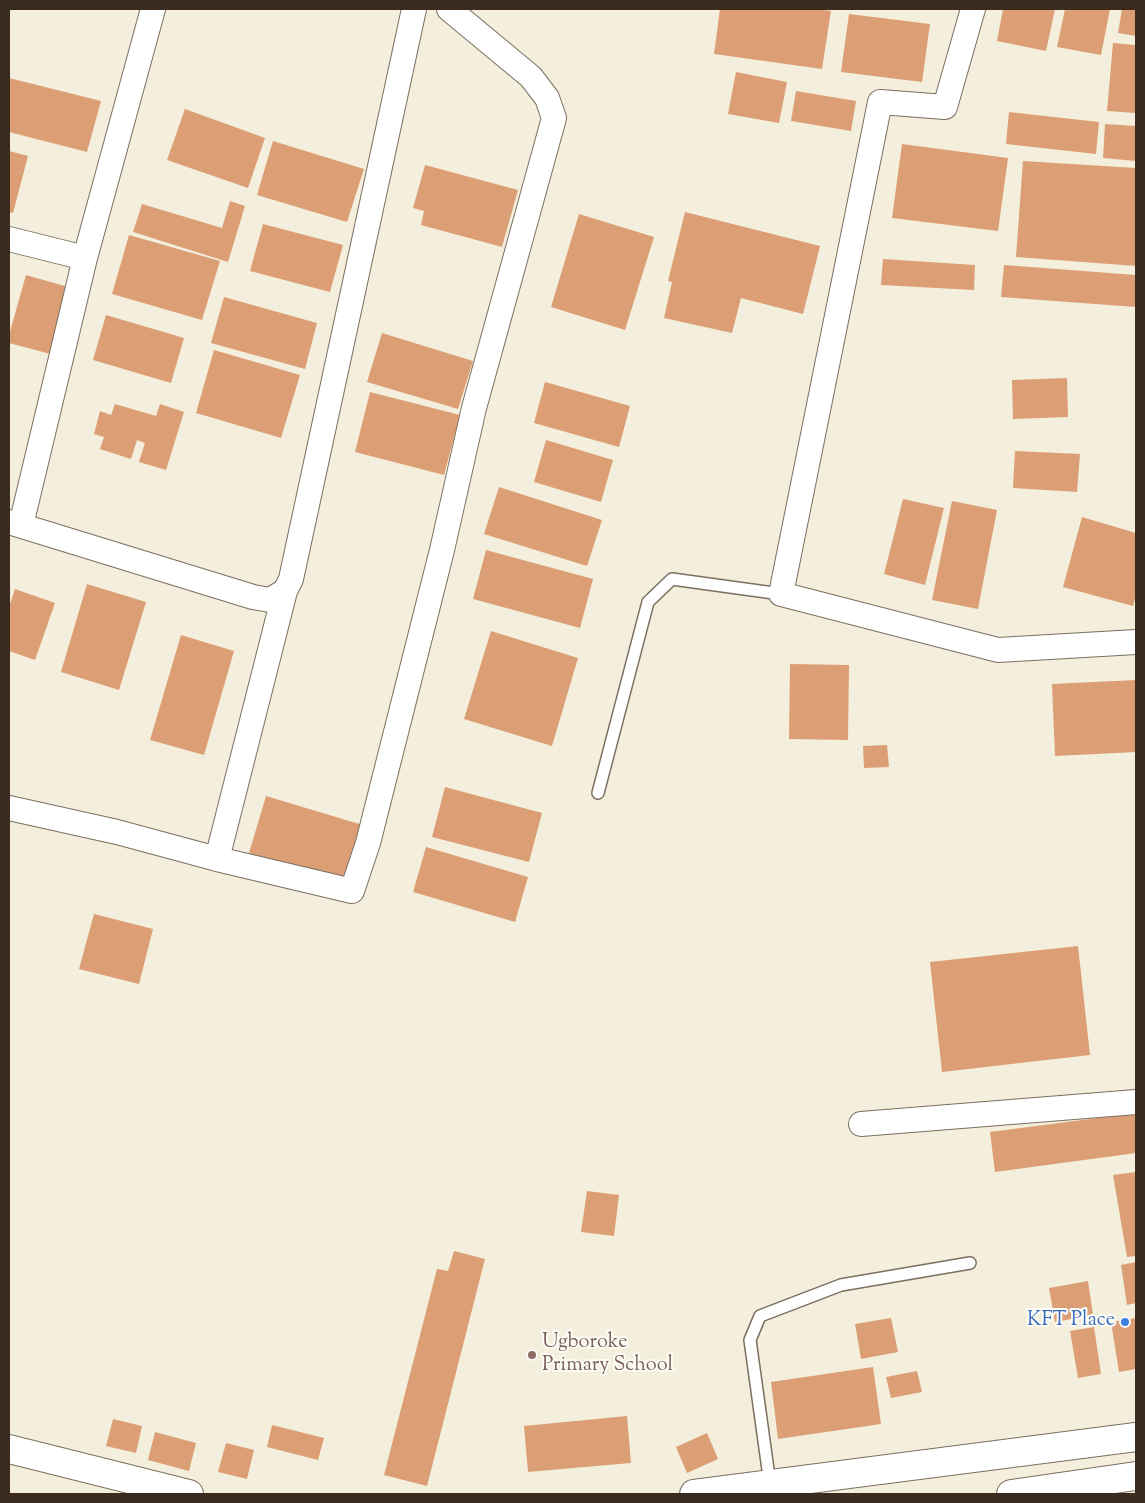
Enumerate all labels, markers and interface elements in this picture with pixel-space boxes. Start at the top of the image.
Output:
place label: KFT Place [1027,1310,1115,1334]
marker: KFT Place [1119,1316,1131,1328]
place label: Ugboroke Primary School [542,1332,673,1379]
marker: Ugboroke Primary School [526,1349,538,1361]

